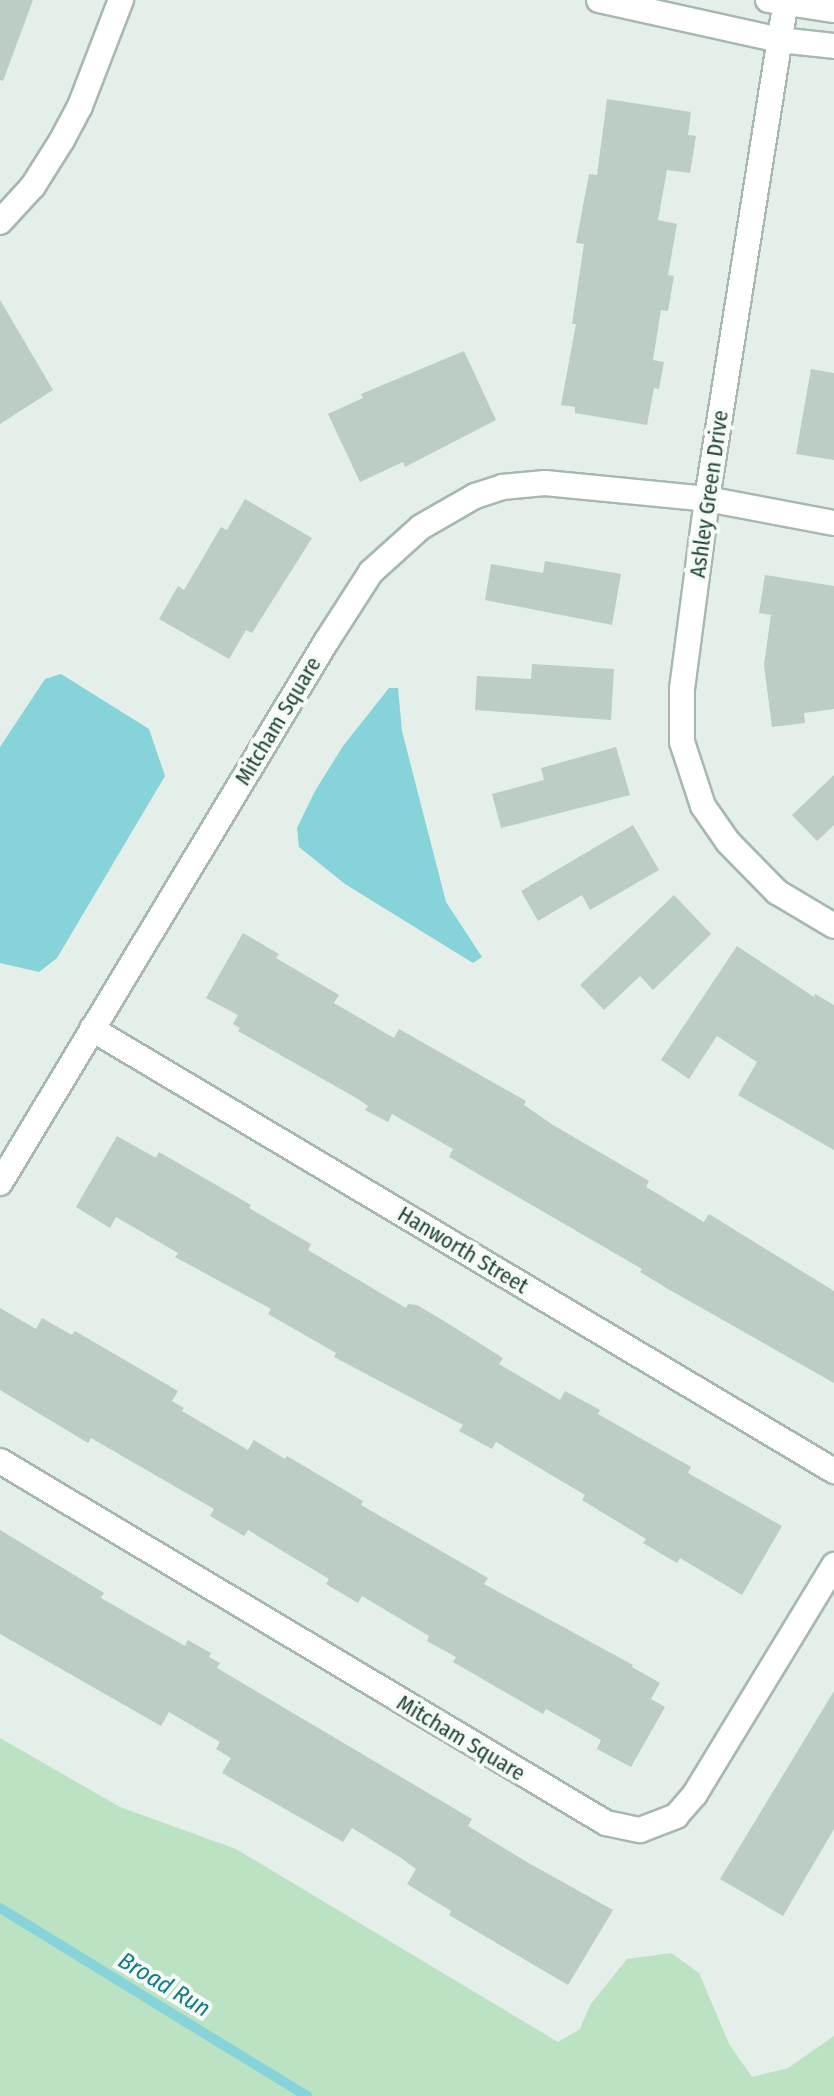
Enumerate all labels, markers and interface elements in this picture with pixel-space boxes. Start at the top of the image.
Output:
street label: Ashley Green Drive [684,409,734,579]
street label: Mitcham Square [229,652,327,790]
street label: Hanworth Street [393,1201,533,1299]
street label: Mitcham Square [392,1689,530,1787]
water label: Broad Run [113,1946,215,2024]

